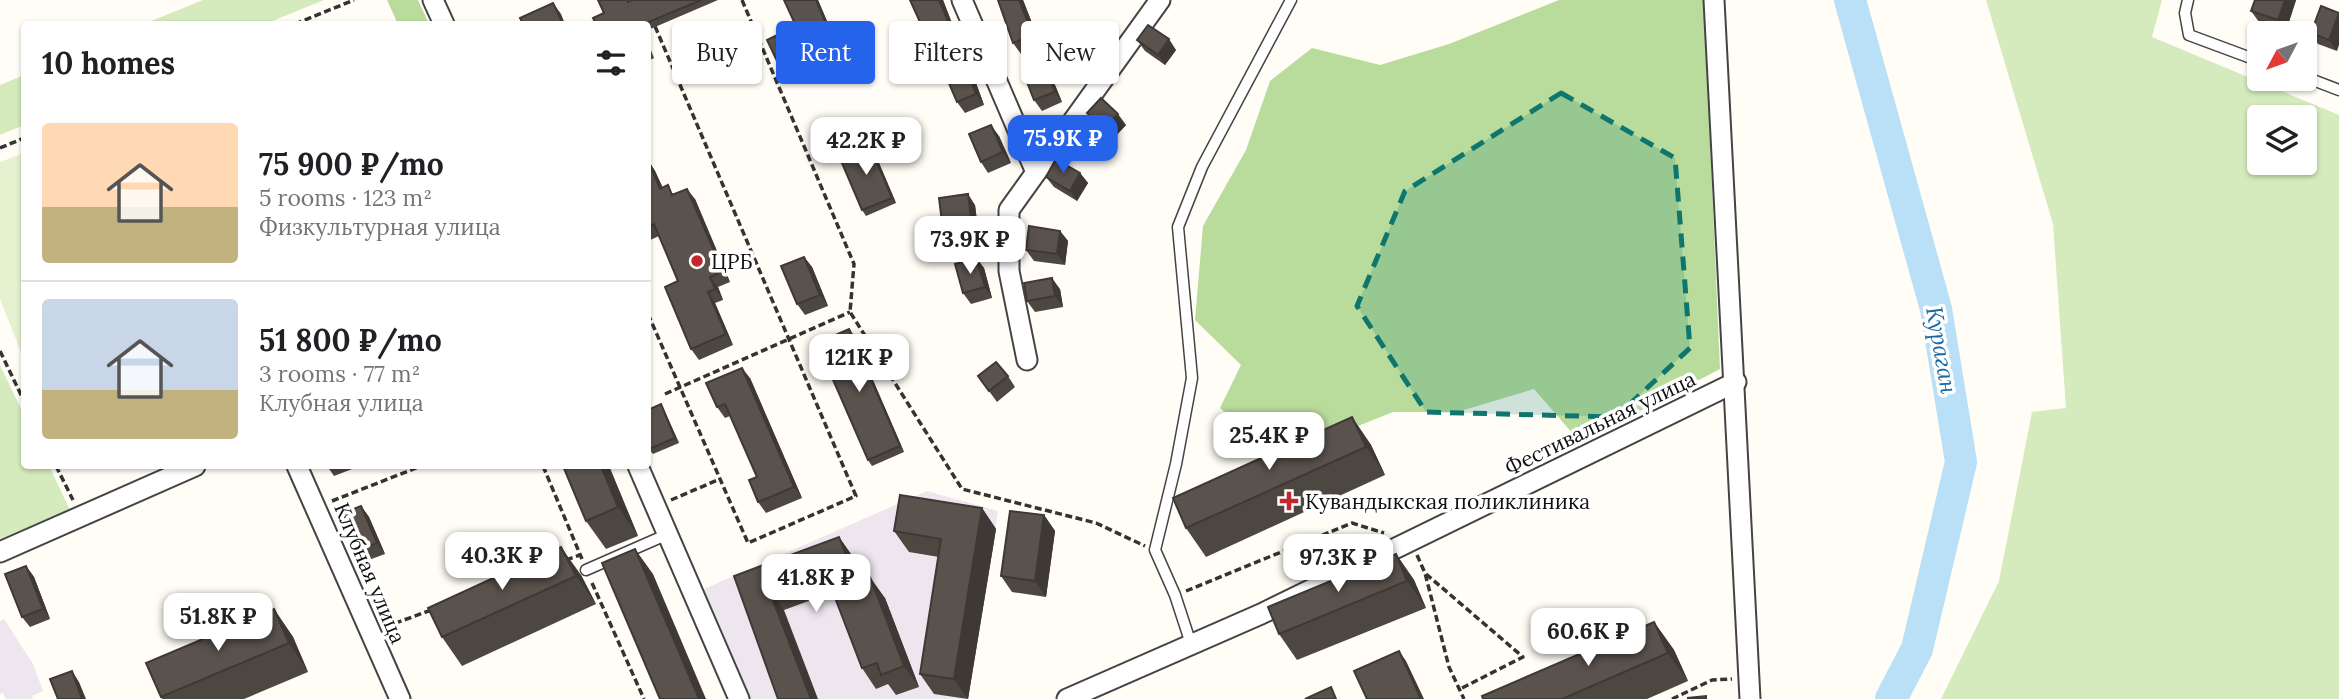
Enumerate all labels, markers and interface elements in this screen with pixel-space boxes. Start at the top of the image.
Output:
chip: Buy [672,21,762,84]
chip: Rent [776,21,875,84]
chip: Filters [889,21,1007,84]
chip: New [1021,21,1119,84]
north arrow [2247,21,2317,91]
map controls [2247,21,2317,175]
text: 10 homes [42,44,175,82]
icon: filters [592,44,630,82]
button: layers [2247,105,2317,175]
pin: 75.9K ₽ [998,116,1128,175]
pin: 42.2K ₽ [801,118,931,177]
text: 75.9K ₽ [1024,123,1102,152]
text: 42.2K ₽ [826,125,906,154]
text: 75 900 ₽/mo [259,145,444,183]
icon: home [98,151,182,235]
text: 5 rooms · 123 m² [259,183,432,212]
text: Физкультурная улица [259,212,501,241]
pin: 73.9K ₽ [905,216,1035,276]
text: 73.9K ₽ [931,224,1009,253]
place label: ЦРБ [711,248,753,275]
marker: ЦРБ [689,253,705,269]
water label: Кураган [1920,304,1964,396]
text: 51 800 ₽/mo [259,321,442,359]
icon: home [98,327,182,411]
pin: 121K ₽ [802,334,916,394]
text: 121K ₽ [825,342,893,371]
text: 3 rooms · 77 m² [259,359,420,388]
street label: Фестивальная улица [1500,365,1700,481]
text: Клубная улица [259,388,424,417]
pin: 25.4K ₽ [1204,412,1334,472]
text: 25.4K ₽ [1229,420,1309,449]
place label: Кувандыкская поликлиника [1305,488,1590,515]
marker: Кувандыкская поликлиника [1279,491,1299,511]
street label: Клубная улица [328,499,412,648]
pin: 40.3K ₽ [437,532,567,592]
pin: 97.3K ₽ [1273,534,1403,594]
text: 40.3K ₽ [461,540,543,569]
text: 97.3K ₽ [1299,542,1377,571]
pin: 41.8K ₽ [751,554,881,614]
text: 41.8K ₽ [777,562,855,591]
pin: 51.8K ₽ [153,594,283,653]
text: 51.8K ₽ [180,601,256,630]
pin: 60.6K ₽ [1523,608,1653,668]
text: 60.6K ₽ [1547,616,1629,645]

